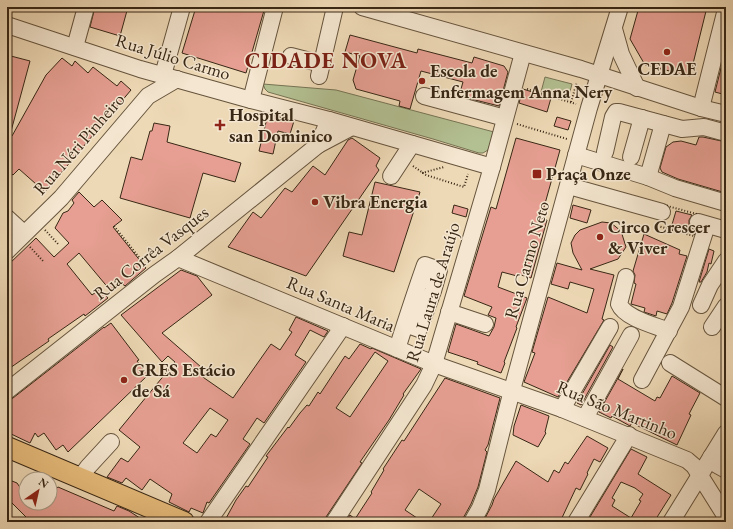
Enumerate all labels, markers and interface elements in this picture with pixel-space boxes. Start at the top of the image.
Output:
street label: Rua Júlio Carmo [113,28,233,85]
district label: CIDADE NOVA [245,46,407,75]
marker: CEDAE [662,47,672,57]
place label: CEDAE [637,57,697,80]
place label: Escola de Enfermagem Anna Nery [430,59,613,103]
marker: Escola de Enfermagem Anna Nery [417,76,427,86]
street label: Rua Néri Pinheiro [28,88,129,199]
place label: Hospital san Dominico [229,103,332,147]
marker: Hospital san Dominico [214,119,226,131]
place label: Praça Onze [546,162,631,185]
marker: Praça Onze [531,168,543,180]
place label: Vibra Energia [323,190,428,213]
marker: Vibra Energia [310,197,320,207]
street label: Rua Carmo Neto [499,198,554,321]
street label: Rua Corrêa Vasques [89,200,213,305]
place label: Circo Crescer & Viver [608,215,711,259]
street label: Rua Laura de Araújo [400,219,465,365]
marker: Circo Crescer & Viver [595,232,605,242]
street label: Rua Santa Maria [284,270,399,337]
place label: GRES Estácio de Sá [132,358,235,402]
marker: GRES Estácio de Sá [119,375,129,385]
street label: Rua São Martinho [554,375,681,444]
north arrow [18,471,58,511]
text: N [36,474,51,491]

